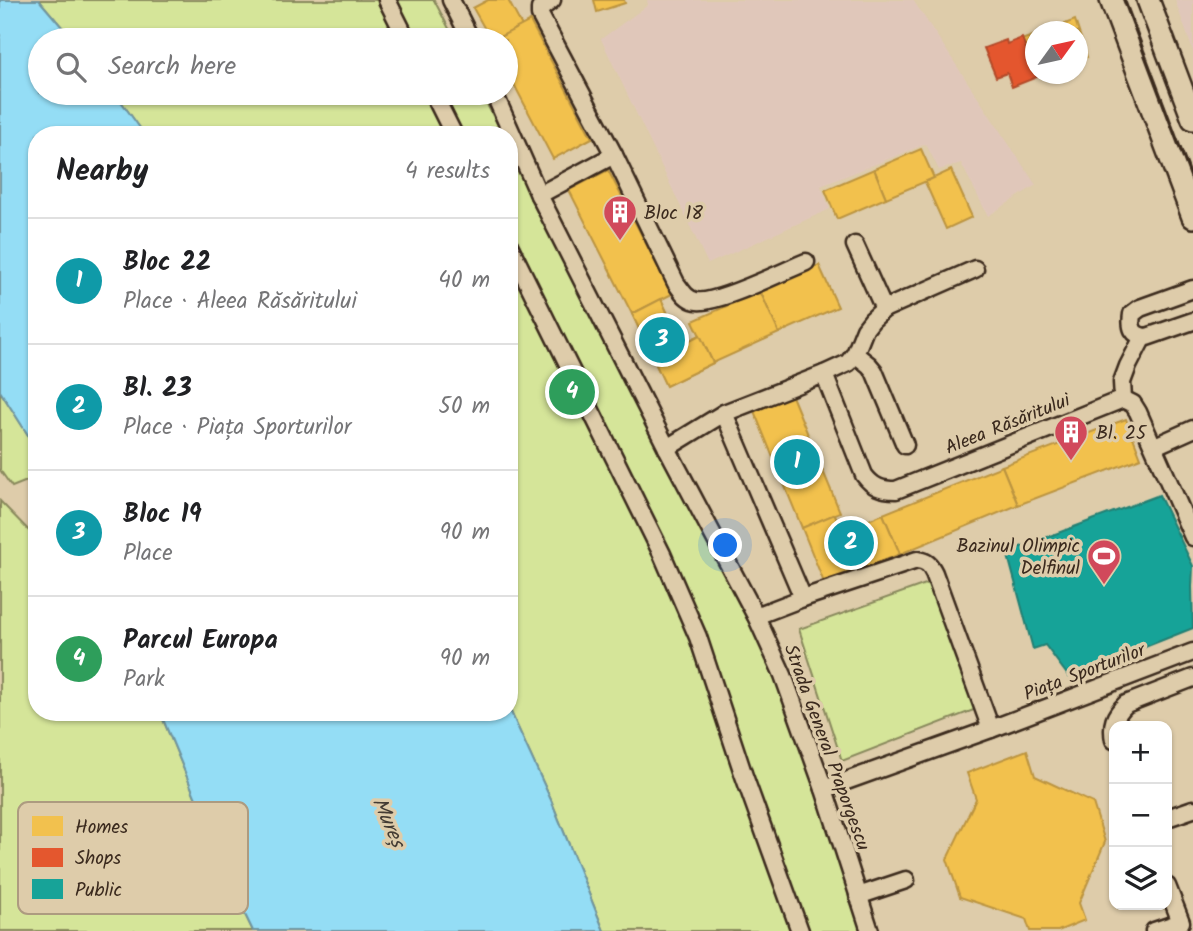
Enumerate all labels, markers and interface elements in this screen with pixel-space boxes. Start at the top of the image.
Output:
north arrow [1025,21,1088,84]
search box [28,28,518,105]
text: Search here [108,46,236,88]
icon: search [52,48,90,86]
text: Nearby [56,148,148,196]
text: 4 results [405,154,490,190]
building icon: Bloc 18 [601,193,639,242]
place label: Bloc 18 [644,199,703,229]
text: Bloc 22 [123,242,211,284]
text: 1 [76,263,82,299]
text: 40 m [438,263,490,299]
text: Place · Aleea Răsăritului [123,284,357,320]
pin: 3 [639,314,685,366]
pin: 4 [549,366,595,418]
text: Bl. 23 [123,368,192,410]
street label: Aleea Răsăritului [941,386,1076,464]
text: 2 [72,389,86,425]
text: 50 m [439,389,490,425]
text: Place · Piața Sporturilor [123,410,351,446]
building icon: Bl. 25 [1052,413,1090,462]
place label: Bl. 25 [1096,419,1148,449]
pin: 1 [774,436,820,488]
text: Bloc 19 [123,494,202,536]
text: 3 [73,515,85,551]
text: 90 m [440,515,490,551]
pin: 2 [828,517,874,569]
your location [708,528,742,562]
place label: Bazinul Olimpic Delfinul [957,532,1080,584]
text: Place [123,536,173,572]
sports icon: Bazinul Olimpic Delfinul [1085,537,1123,586]
text: Parcul Europa [123,620,278,662]
street label: Piața Sporturilor [1020,635,1151,710]
street label: Strada General Praporgescu [775,640,877,855]
text: 4 [73,641,85,677]
text: 90 m [440,641,490,677]
text: Park [123,662,165,698]
map controls [1109,721,1172,910]
button: + [1109,721,1172,784]
button: − [1109,784,1172,847]
water label: Mureș [362,792,414,855]
legend [18,802,248,914]
text: Homes [75,813,128,843]
text: Shops [75,844,121,874]
button: layers [1109,847,1172,910]
text: Public [75,876,122,906]

